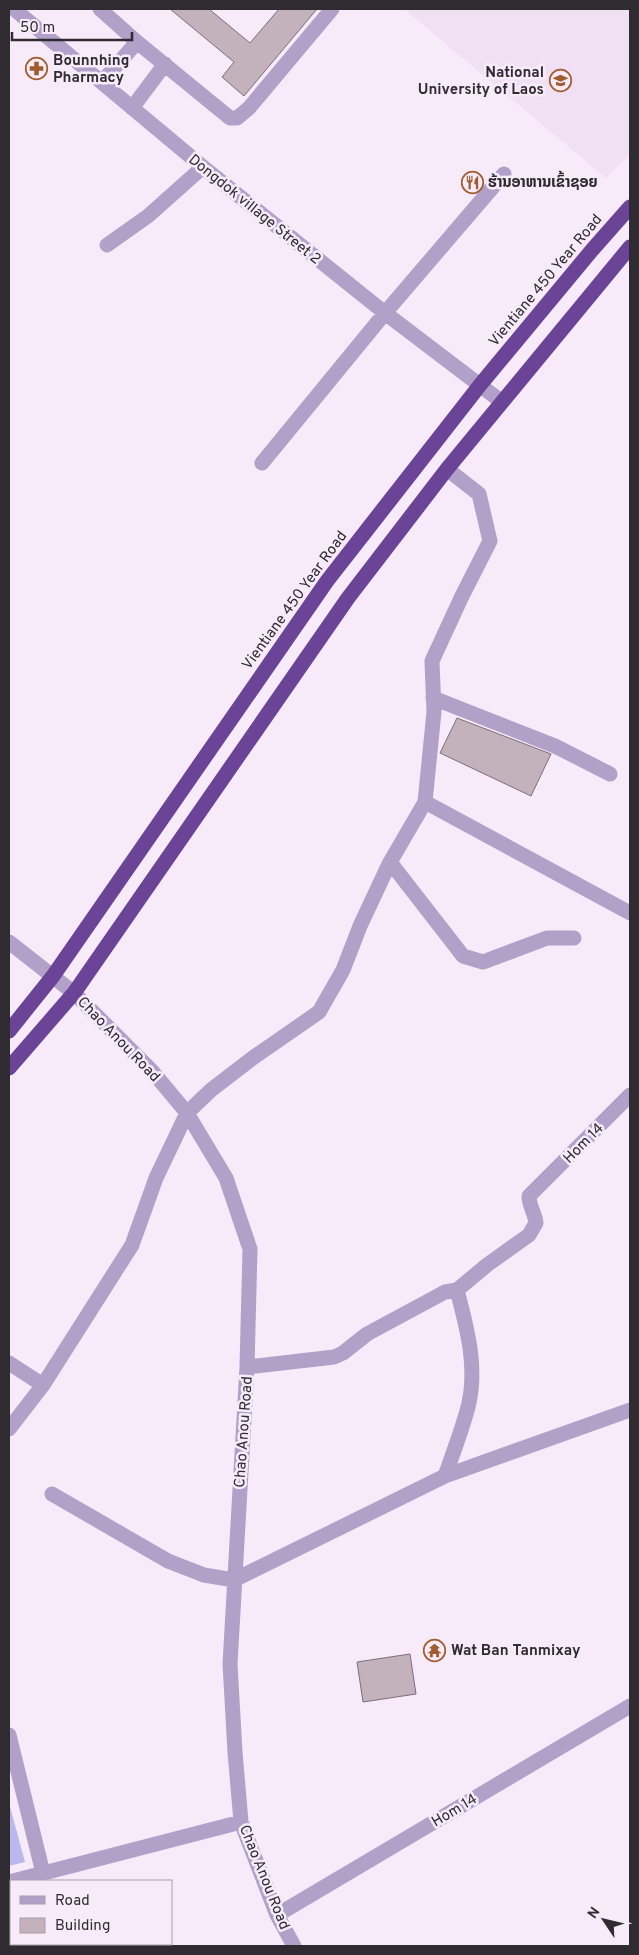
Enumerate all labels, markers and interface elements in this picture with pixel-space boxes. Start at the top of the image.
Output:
scale bar [12,10,132,42]
text: 50 m [20,19,55,38]
place label: Bounnhing Pharmacy [53,52,129,88]
pharmacy icon: Bounnhing Pharmacy [25,57,49,81]
place label: National University of Laos [418,64,544,100]
school or university icon: National University of Laos [548,69,572,93]
street label: Dongdok village Street 2 [184,151,324,270]
restaurant icon: ຮ້ານອາຫານເຂົ້າຊອຍ [460,170,484,194]
place label: ຮ້ານອາຫານເຂົ້າຊອຍ [488,170,598,193]
street label: Vientiane 450 Year Road [485,211,607,351]
street label: Vientiane 450 Year Road [238,528,352,674]
street label: Chao Anou Road [72,993,164,1087]
street label: Hom 14 [560,1120,608,1168]
street label: Chao Anou Road [231,1376,258,1488]
temple icon: Wat Ban Tanmixay [423,1638,447,1662]
place label: Wat Ban Tanmixay [451,1642,581,1661]
street label: Hom 14 [429,1790,481,1832]
street label: Chao Anou Road [234,1822,293,1933]
legend [10,1880,172,1945]
text: Road [55,1892,90,1911]
north arrow [579,1895,629,1945]
text: N [585,1904,604,1922]
text: Building [55,1917,110,1936]

